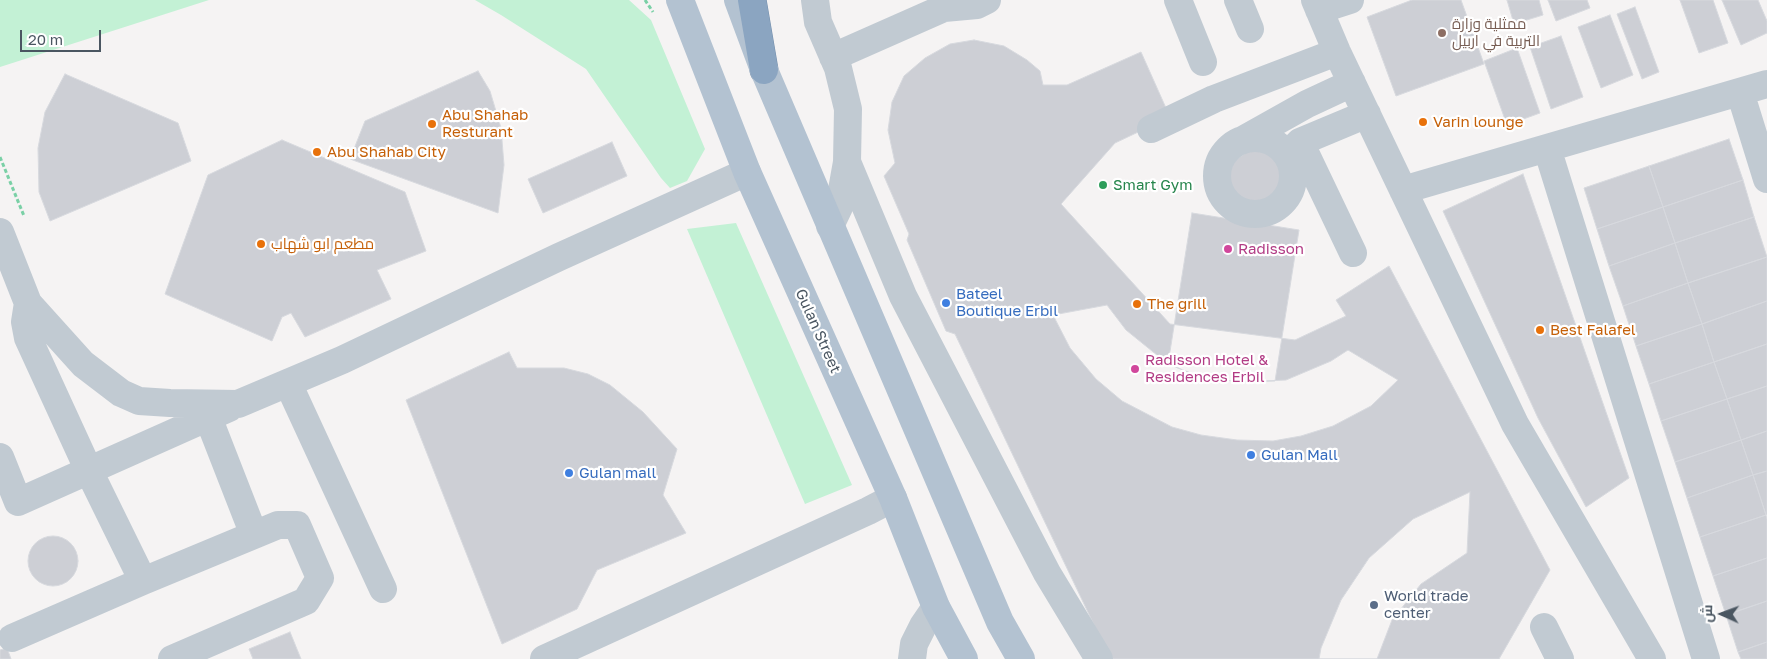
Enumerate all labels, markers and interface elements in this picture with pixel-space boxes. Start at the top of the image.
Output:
place label: ممثلية وزارة التربية في اربيل [1452,15,1540,50]
scale bar [22,20,104,52]
marker: ممثلية وزارة التربية في اربيل [1436,27,1448,39]
text: 20 m [28,30,63,48]
place label: Abu Shahab Resturant [442,106,528,141]
place label: Varin lounge [1433,113,1523,131]
marker: Varin lounge [1417,116,1429,128]
marker: Abu Shahab Resturant [426,118,438,130]
place label: Abu Shahab City [327,143,446,161]
marker: Abu Shahab City [311,146,323,158]
place label: Smart Gym [1113,176,1192,194]
marker: Smart Gym [1097,179,1109,191]
place label: مطعم ابو شهاب [271,235,374,253]
marker: مطعم ابو شهاب [255,238,267,250]
place label: Radisson [1238,240,1304,258]
marker: Radisson [1222,243,1234,255]
place label: Bateel Boutique Erbil [956,285,1058,320]
street label: Gulan Street [791,286,845,376]
place label: The grill [1147,295,1207,313]
marker: Bateel Boutique Erbil [940,297,952,309]
marker: The grill [1131,298,1143,310]
place label: Best Falafel [1550,321,1636,339]
marker: Best Falafel [1534,324,1546,336]
place label: Radisson Hotel & Residences Erbil [1145,351,1268,386]
marker: Radisson Hotel & Residences Erbil [1129,363,1141,375]
place label: Gulan Mall [1261,446,1338,464]
marker: Gulan Mall [1245,449,1257,461]
place label: Gulan mall [579,464,656,482]
marker: Gulan mall [563,467,575,479]
place label: World trade center [1384,587,1468,622]
north arrow [1697,589,1747,639]
marker: World trade center [1368,599,1380,611]
text: ش [1698,604,1715,623]

